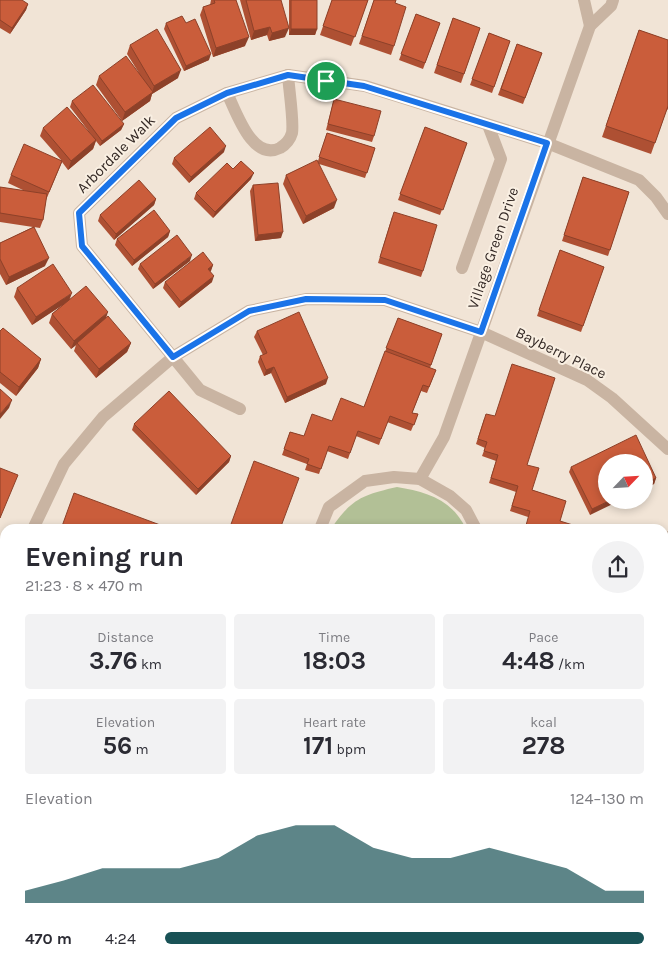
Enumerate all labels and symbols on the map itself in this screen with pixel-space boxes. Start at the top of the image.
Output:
pin [305,60,347,102]
street label: Arbordale Walk [73,111,159,197]
street label: Village Green Drive [464,185,522,311]
street label: Bayberry Place [513,323,609,383]
north arrow [598,454,652,509]

